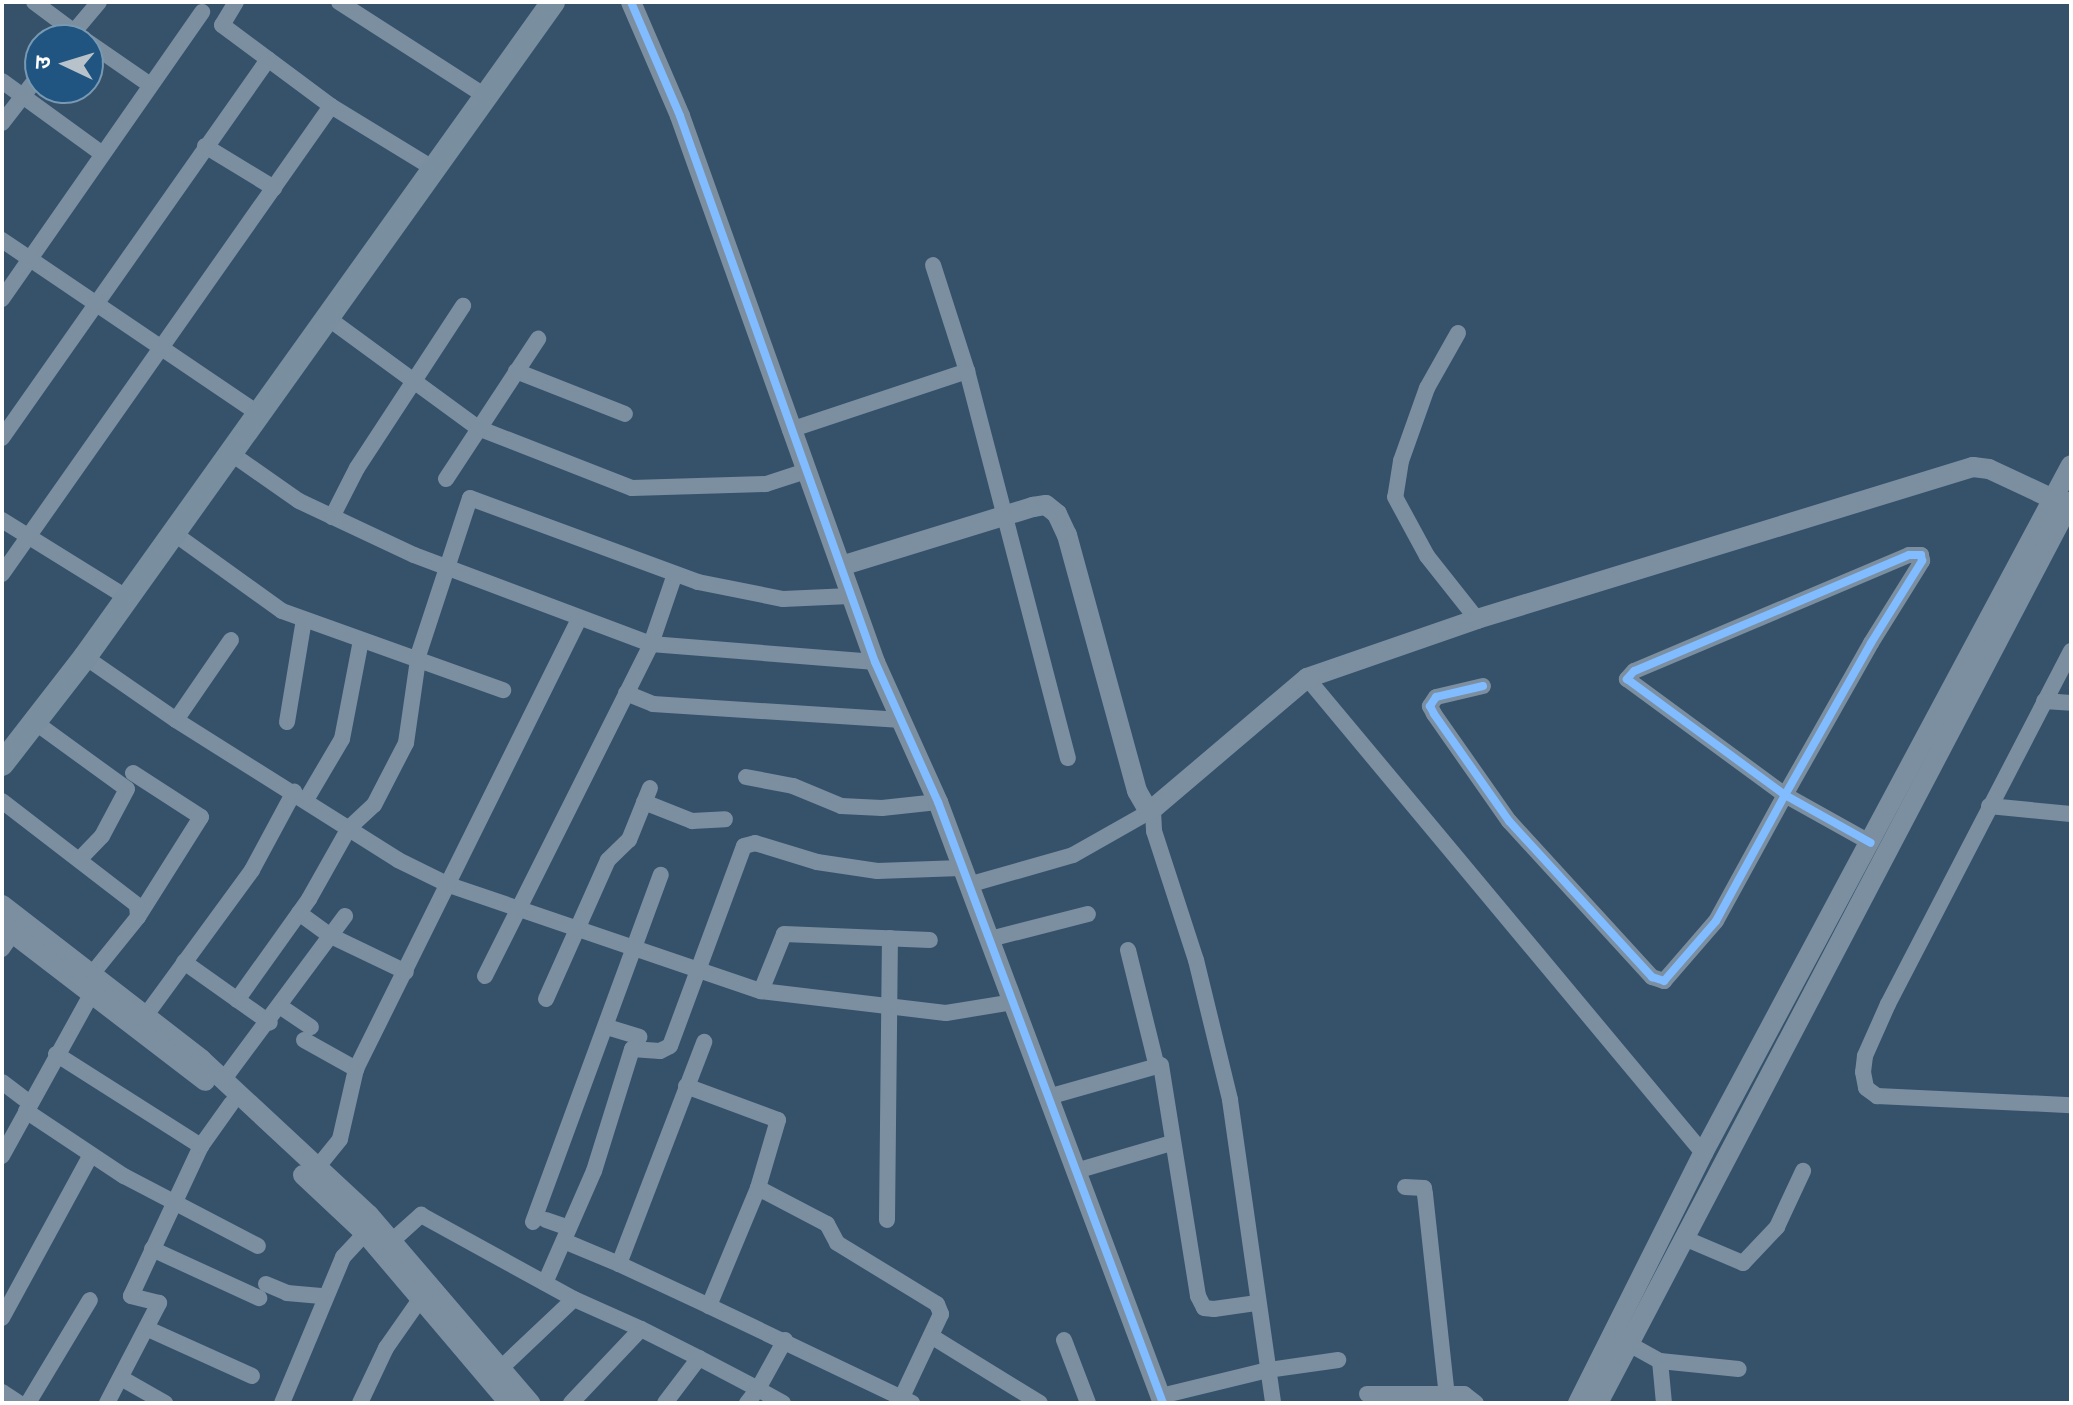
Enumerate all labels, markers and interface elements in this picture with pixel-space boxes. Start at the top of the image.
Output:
north arrow [24,24,104,104]
text: उ [28,55,55,70]

